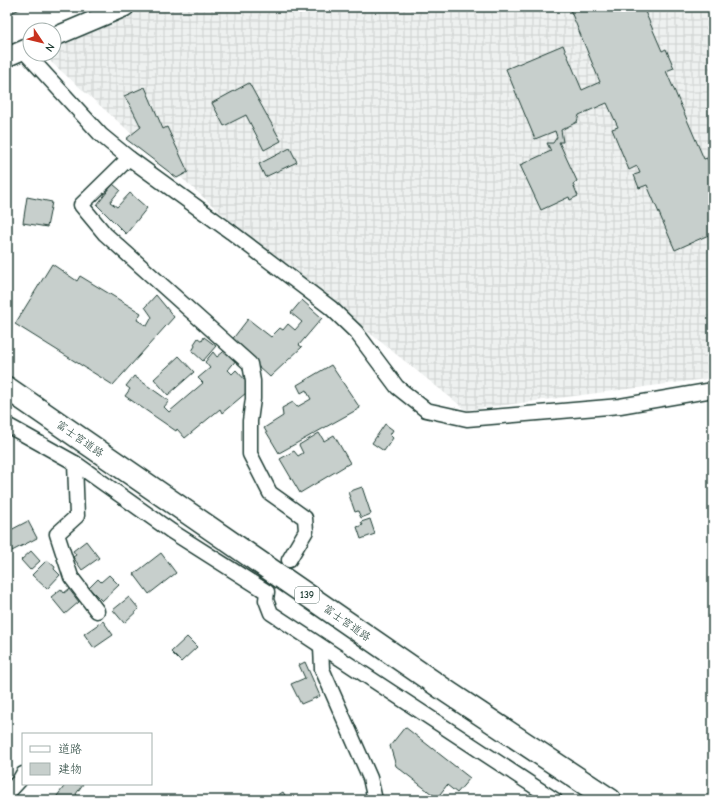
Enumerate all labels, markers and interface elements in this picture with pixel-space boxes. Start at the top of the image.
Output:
north arrow [22,22,62,62]
text: N [42,41,57,54]
street label: 富士宮道路 [54,418,106,460]
road number: 139 [295,587,319,603]
street label: 富士宮道路 [321,602,373,644]
legend [22,733,152,785]
text: 道路 [58,742,82,756]
text: 建物 [58,762,82,776]

